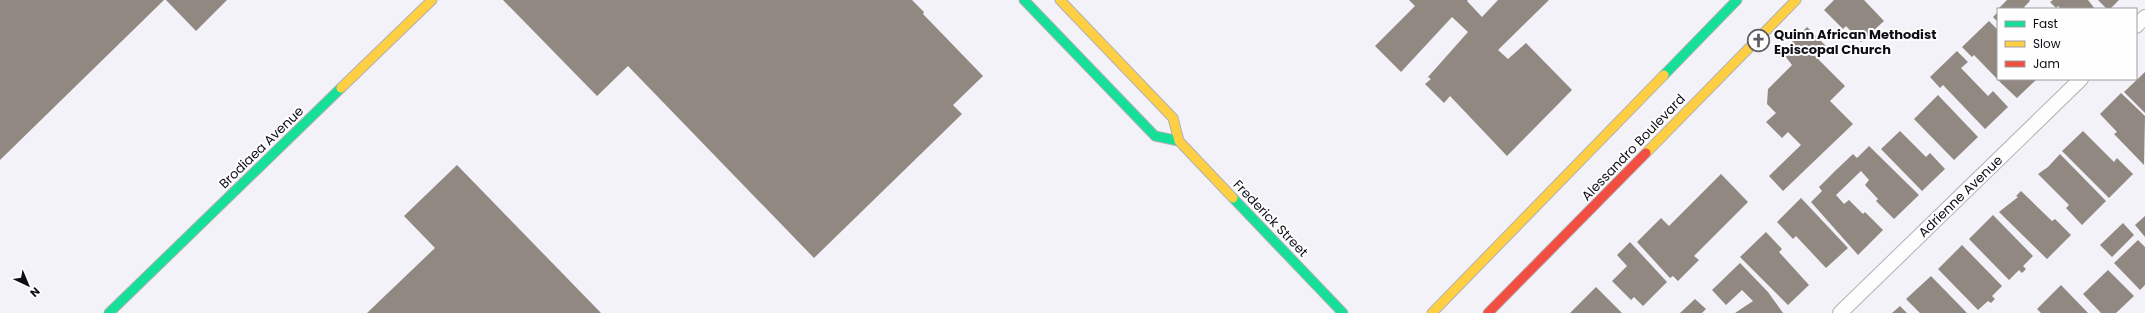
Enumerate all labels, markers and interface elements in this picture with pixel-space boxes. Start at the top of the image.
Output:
legend [1997,8,2137,80]
text: Fast [2033,15,2058,32]
place label: Quinn African Methodist Episcopal Church [1774,25,1936,59]
church icon: Quinn African Methodist Episcopal Church [1746,28,1772,54]
text: Slow [2033,35,2061,52]
text: Jam [2033,55,2060,72]
street label: Alessandro Boulevard [1577,90,1689,205]
street label: Brodiaea Avenue [215,102,308,193]
street label: Adrienne Avenue [1914,151,2007,242]
street label: Frederick Street [1229,176,1313,261]
north arrow [8,265,48,305]
text: N [26,284,43,301]

